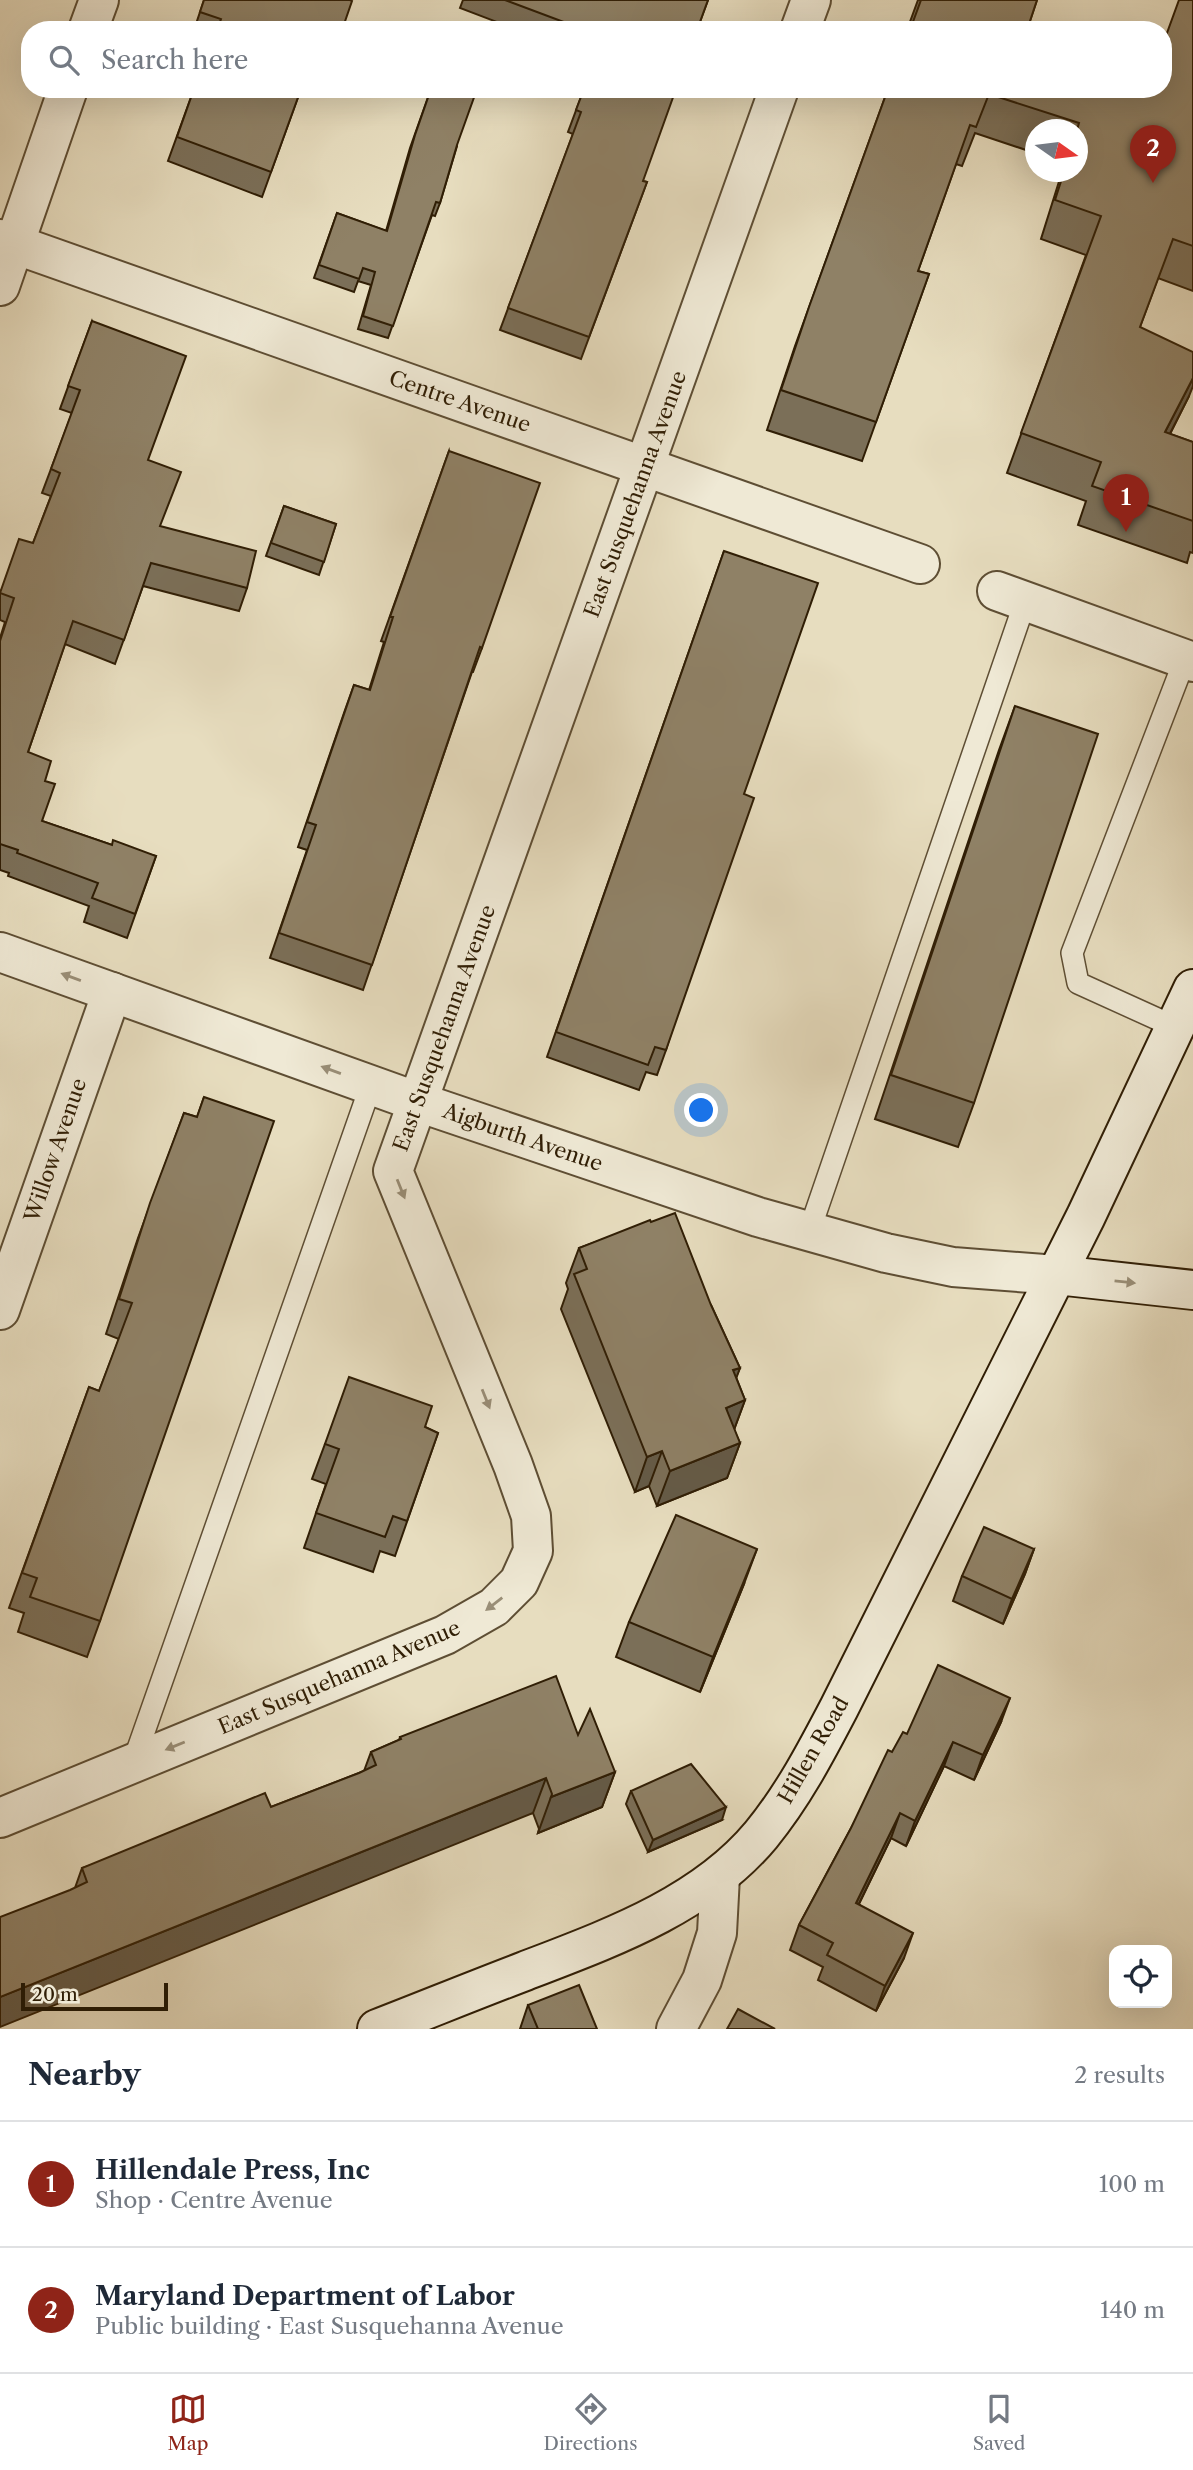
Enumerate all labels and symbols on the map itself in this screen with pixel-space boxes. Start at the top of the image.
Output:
north arrow [1025,119,1088,182]
pin: 2 [1130,125,1176,183]
street label: Centre Avenue [386,365,534,437]
street label: East Susquehanna Avenue [579,367,691,621]
pin: 1 [1103,474,1149,532]
street label: East Susquehanna Avenue [388,901,500,1155]
one-way arrow [60,971,81,982]
one-way arrow [321,1064,342,1075]
street label: Willow Avenue [18,1075,91,1226]
your location [684,1093,718,1127]
street label: Aigburth Avenue [439,1098,606,1176]
one-way arrow [395,1178,406,1199]
one-way arrow [1114,1277,1136,1288]
one-way arrow [481,1389,492,1410]
one-way arrow [486,1597,504,1612]
street label: East Susquehanna Avenue [214,1615,464,1739]
street label: Hillen Road [772,1692,854,1808]
one-way arrow [165,1740,185,1752]
scale bar [21,1980,168,2012]

